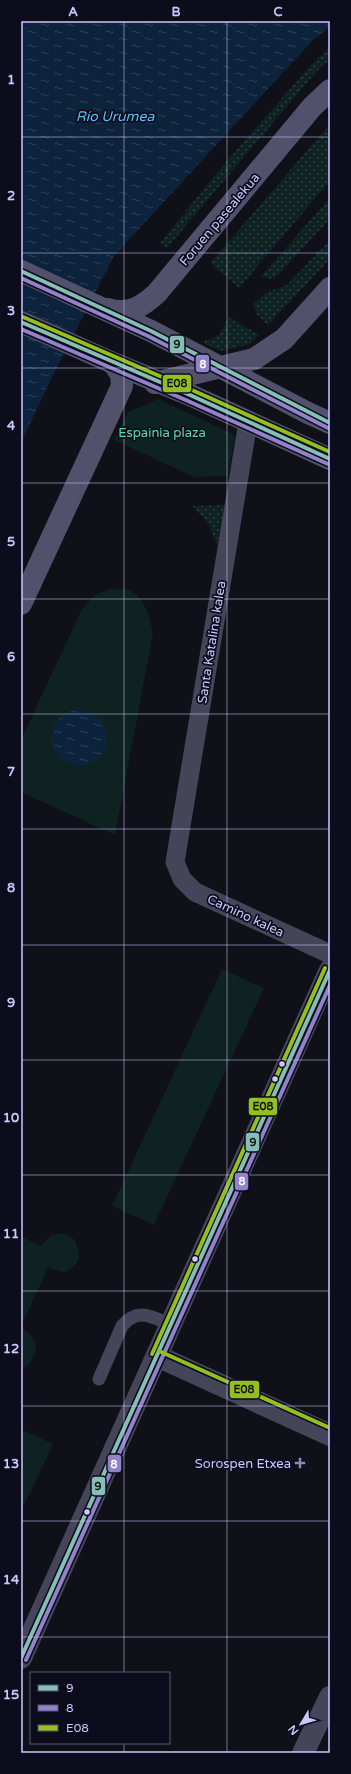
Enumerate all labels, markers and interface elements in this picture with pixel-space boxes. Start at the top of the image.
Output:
text: A [68,4,78,20]
text: B [171,4,181,20]
text: C [273,4,283,20]
text: 1 [7,72,15,88]
water label: Río Urumea [76,108,155,125]
street label: Foruen pasealekua [176,170,263,269]
text: 2 [7,188,15,204]
text: 3 [7,303,15,319]
line badge: 9 [169,335,185,354]
text: 9 [174,338,181,351]
line badge: 8 [195,354,210,373]
text: 8 [200,358,207,371]
line badge: E08 [162,374,192,393]
text: E08 [167,377,188,390]
text: 4 [7,418,16,434]
park label: Espainia plaza [118,425,206,441]
text: 5 [7,534,15,550]
street label: Santa Katalina kalea [194,580,230,705]
text: 6 [7,649,15,665]
text: 7 [7,764,15,780]
text: 8 [7,880,15,896]
street label: Camino kalea [205,891,287,941]
text: 9 [7,995,15,1011]
unlabelled marker [277,1059,287,1069]
unlabelled marker [270,1074,280,1084]
line badge: E08 [248,1097,278,1116]
text: E08 [253,1100,274,1113]
text: 10 [3,1110,19,1126]
line badge: 9 [245,1132,260,1152]
text: 9 [250,1136,257,1149]
line badge: 8 [234,1172,249,1191]
text: 8 [239,1175,246,1188]
text: 11 [3,1226,19,1242]
unlabelled marker [190,1254,200,1264]
text: 12 [3,1341,19,1357]
line badge: E08 [229,1380,260,1399]
text: E08 [234,1383,255,1396]
line badge: 8 [107,1454,122,1473]
text: 13 [3,1456,19,1472]
place label: Sorospen Etxea [195,1456,291,1472]
marker: Sorospen Etxea [294,1457,306,1469]
text: 8 [111,1458,118,1471]
line badge: 9 [91,1476,106,1496]
text: 9 [95,1480,102,1493]
unlabelled marker [82,1507,92,1517]
text: 14 [3,1572,20,1588]
legend [30,1672,170,1744]
text: 9 [66,1681,74,1695]
text: 15 [3,1687,19,1703]
text: 8 [66,1701,74,1715]
north arrow [281,1704,321,1744]
text: E08 [66,1721,89,1735]
text: N [286,1722,301,1737]

